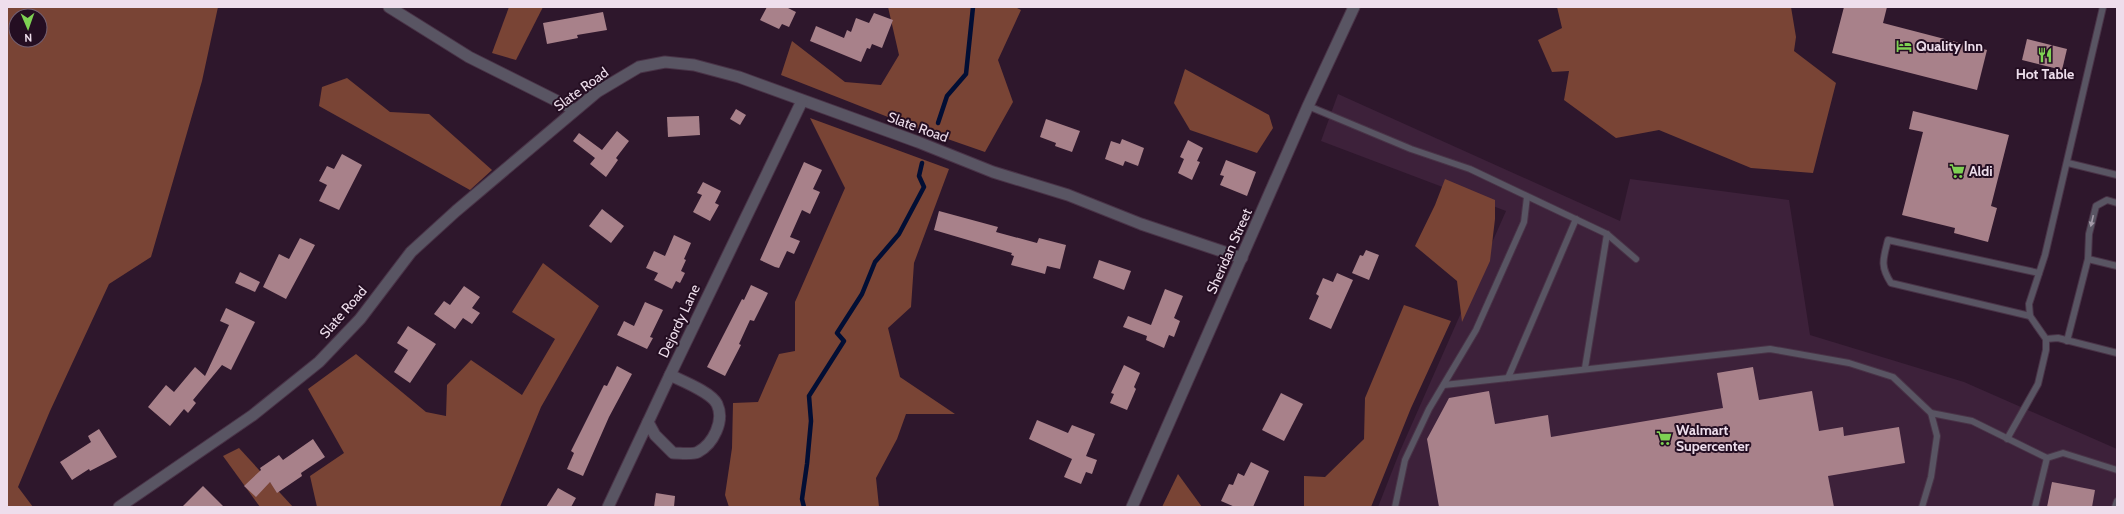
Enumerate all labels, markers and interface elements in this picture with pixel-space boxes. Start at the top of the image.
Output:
north arrow [8,8,48,48]
text: N [24,31,32,45]
hotel icon: Quality Inn [1895,37,1913,55]
place label: Quality Inn [1916,37,1983,55]
restaurant icon: Hot Table [2036,46,2054,64]
street label: Slate Road [550,63,612,115]
place label: Hot Table [2016,65,2074,83]
street label: Slate Road [885,108,951,146]
supermarket icon: Aldi [1948,162,1966,180]
place label: Aldi [1969,162,1993,180]
street label: Sheridan Street [1202,205,1256,297]
one-way arrow [2089,215,2095,227]
street label: Dejordy Lane [654,281,704,361]
street label: Slate Road [315,282,371,342]
place label: Walmart Supercenter [1676,421,1750,455]
supermarket icon: Walmart Supercenter [1655,429,1673,447]

